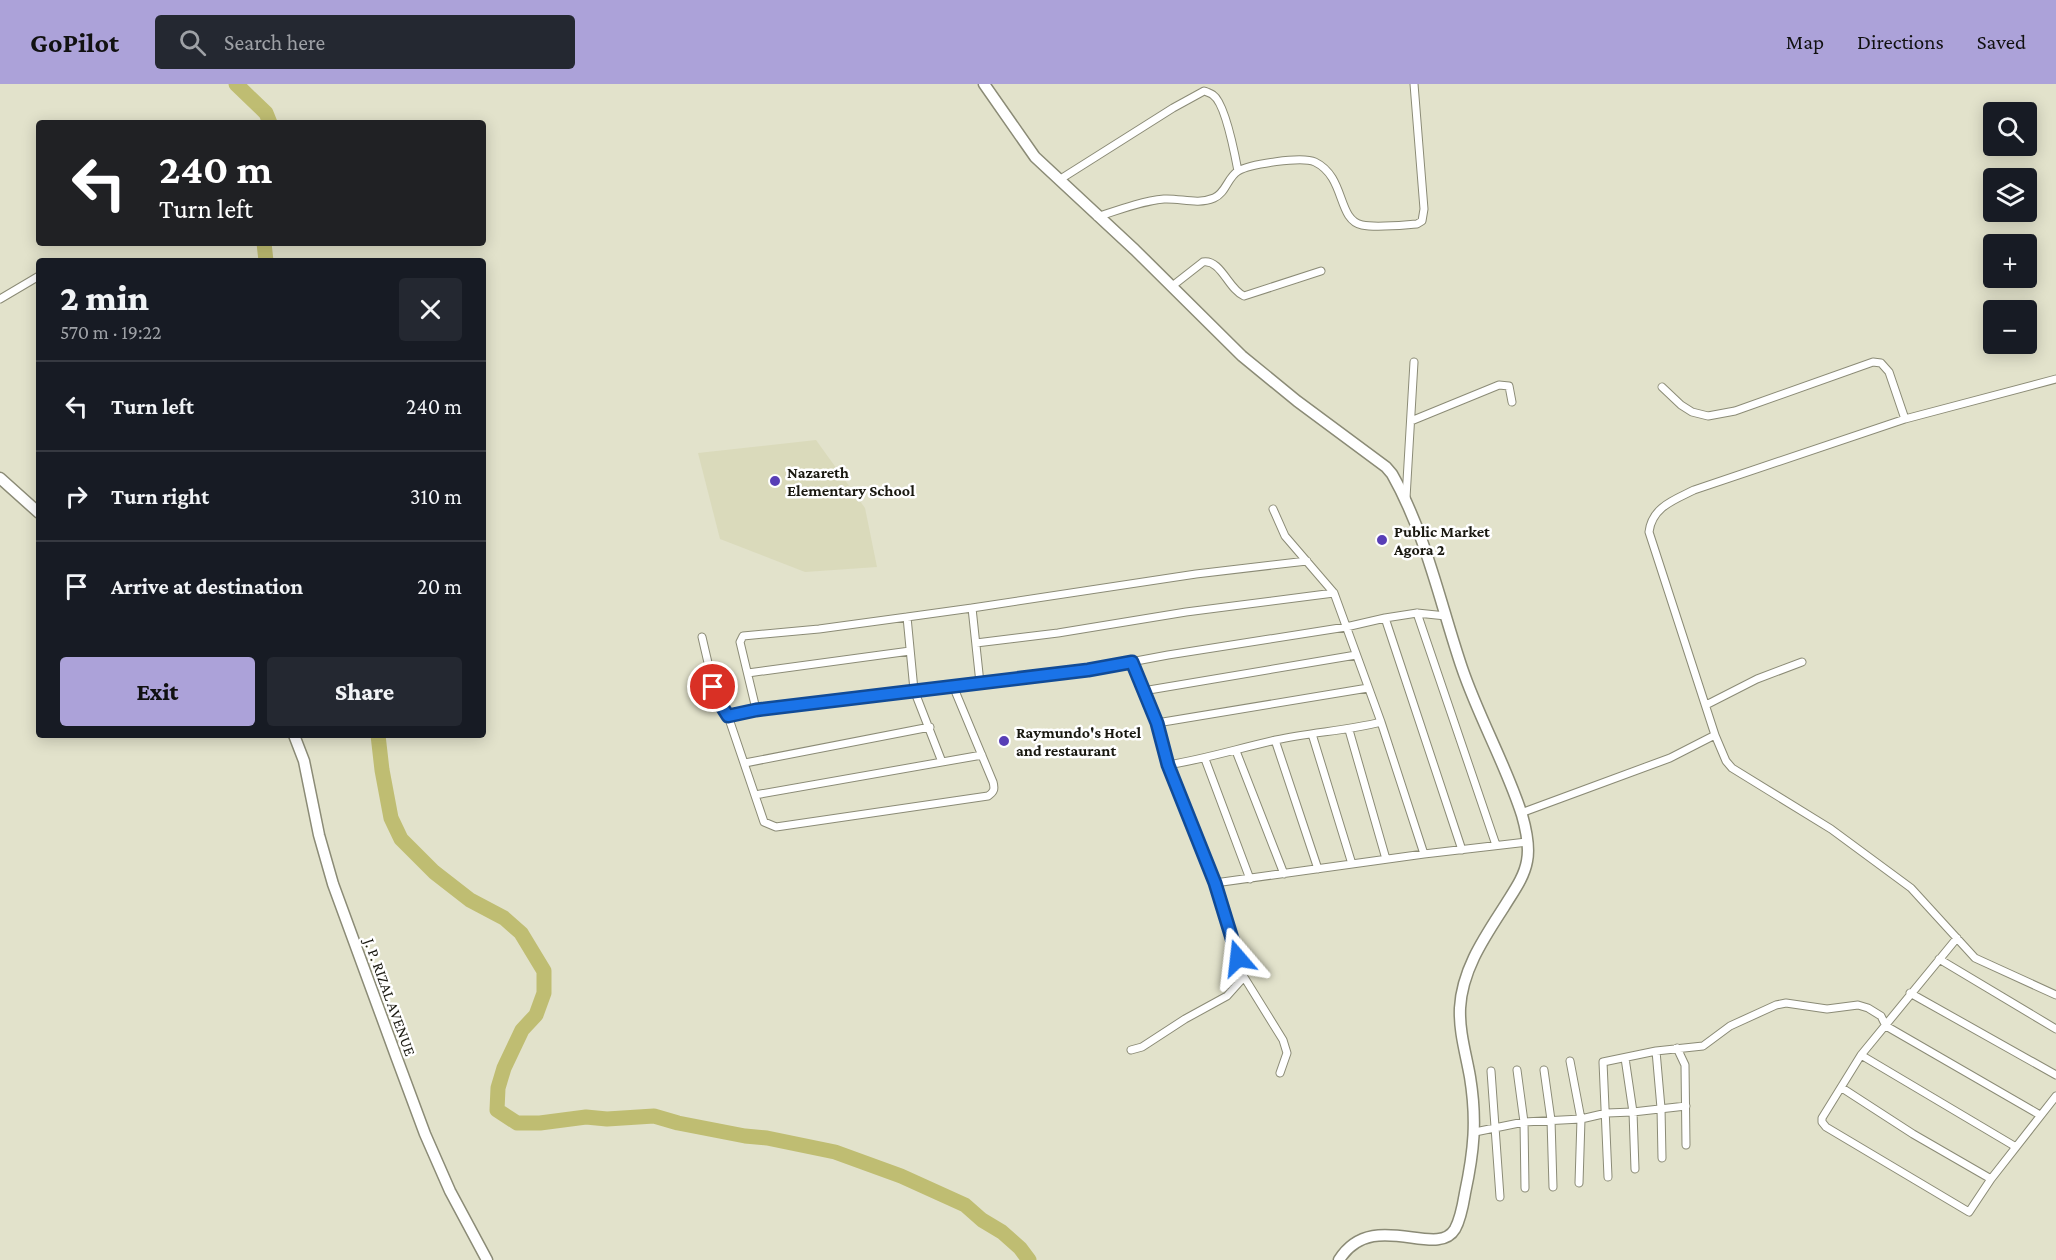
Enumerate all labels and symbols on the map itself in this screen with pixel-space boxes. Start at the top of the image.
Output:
place label: Nazareth Elementary School [787,464,915,499]
marker: Nazareth Elementary School [768,474,782,488]
place label: Public Market Agora 2 [1393,523,1490,558]
marker: Public Market Agora 2 [1375,533,1389,547]
pin [687,661,738,712]
place label: Raymundo's Hotel and restaurant [1016,724,1141,759]
marker: Raymundo's Hotel and restaurant [997,734,1011,748]
position arrow [1206,926,1270,990]
street label: J. P. RIZAL AVENUE [359,934,419,1059]

